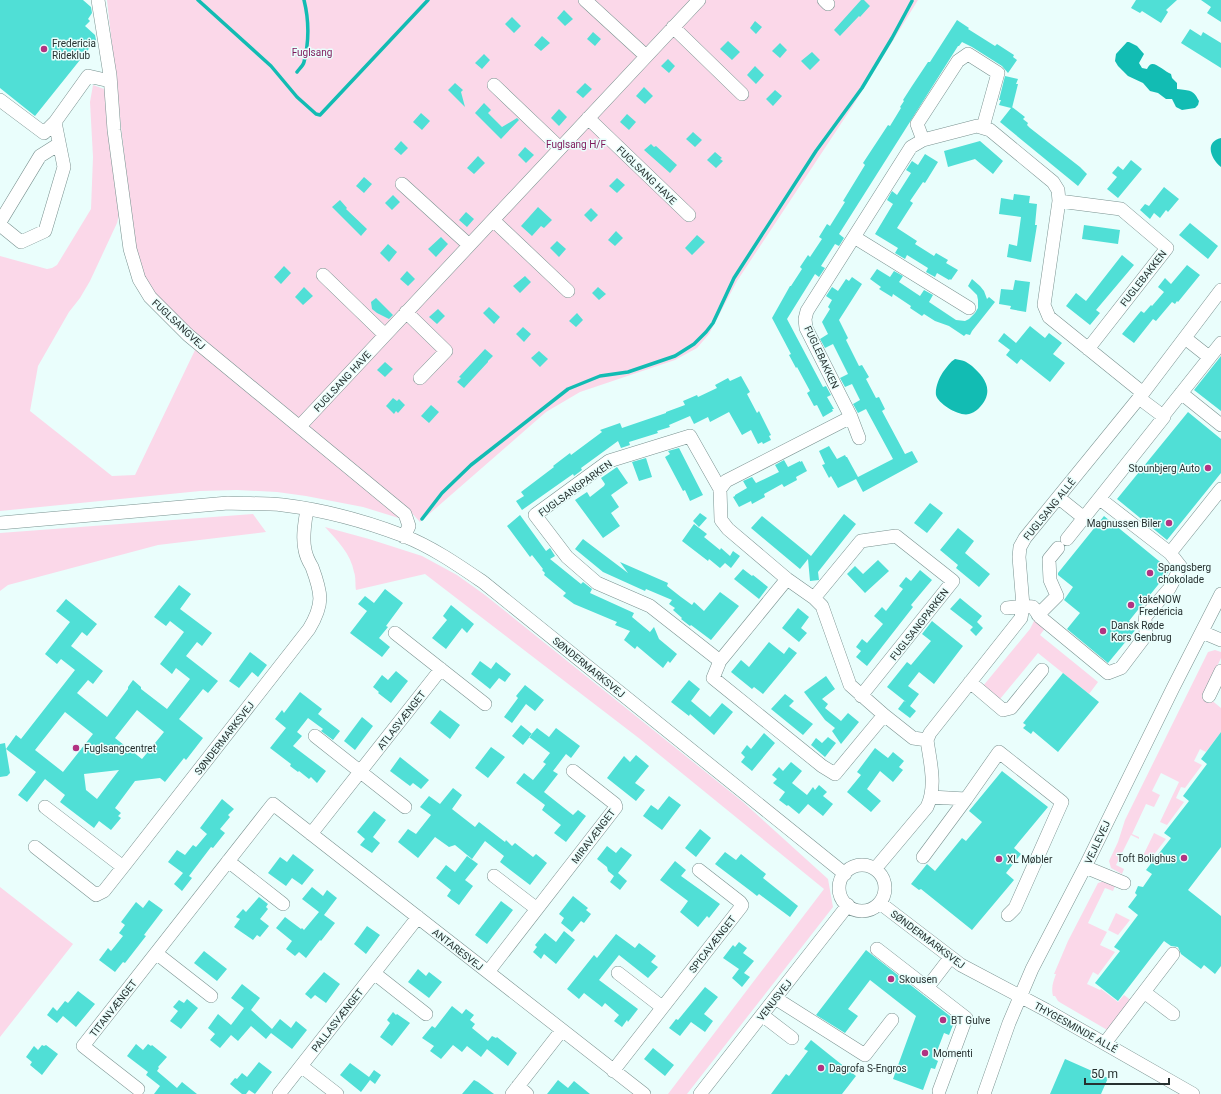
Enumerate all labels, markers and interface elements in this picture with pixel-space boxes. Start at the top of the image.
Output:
place label: Fredericia Rideklub [52,38,96,61]
marker: Fredericia Rideklub [39,44,49,54]
park label: Fuglsang [292,47,332,58]
park label: Fuglsang H/F [546,139,606,150]
street label: FUGLSANG HAVE [615,144,679,207]
street label: FUGLEBAKKEN [1118,248,1169,308]
street label: FUGLSANGVEJ [150,297,207,352]
street label: FUGLEBAKKEN [802,324,841,390]
street label: FUGLSANG HAVE [312,349,373,414]
street label: FUGLSANGPARKEN [536,458,614,519]
place label: Stounbjerg Auto [1129,463,1200,474]
marker: Stounbjerg Auto [1203,463,1213,473]
street label: FUGLSANG ALLÉ [1020,475,1078,542]
place label: Magnussen Biler [1087,518,1162,529]
marker: Magnussen Biler [1164,518,1174,528]
place label: Spangsberg chokolade [1158,562,1211,585]
marker: Spangsberg chokolade [1145,568,1155,578]
street label: FUGLSANGPARKEN [888,586,951,662]
place label: takeNOW Fredericia [1139,594,1183,617]
marker: takeNOW Fredericia [1126,600,1136,610]
place label: Dansk Røde Kors Genbrug [1111,620,1172,643]
marker: Dansk Røde Kors Genbrug [1098,626,1108,636]
street label: SØNDERMARKSVEJ [550,635,627,700]
street label: ATLASVÆNGET [375,689,428,752]
street label: SØNDERMARKSVEJ [192,700,256,777]
marker: Fuglsangcentret [71,743,81,753]
place label: Fuglsangcentret [84,743,156,754]
street label: MIRAVÆNGET [569,807,617,866]
street label: VEJLEVEJ [1083,819,1112,865]
place label: Toft Bolighus [1117,853,1176,864]
marker: Toft Bolighus [1179,853,1189,863]
marker: XL Møbler [994,854,1004,864]
place label: XL Møbler [1007,854,1053,865]
street label: SØNDERMARKSVEJ [889,908,967,971]
street label: SPICAVÆNGET [687,914,738,975]
street label: ANTARESVEJ [430,926,485,973]
marker: Skousen [886,974,896,984]
place label: Skousen [899,974,937,985]
street label: TITANVÆNGET [88,978,139,1039]
street label: VENUSVEJ [755,978,794,1023]
street label: PALLASVÆNGET [309,987,365,1054]
street label: THYGESMINDE ALLÉ [1032,999,1120,1055]
marker: BT Gulve [938,1015,948,1025]
place label: BT Gulve [951,1015,990,1026]
marker: Momenti [920,1048,930,1058]
place label: Momenti [933,1048,973,1059]
scale bar [1085,1060,1169,1086]
marker: Dagrofa S-Engros [816,1063,826,1073]
place label: Dagrofa S-Engros [829,1063,907,1074]
text: 50 m [1091,1067,1118,1081]

